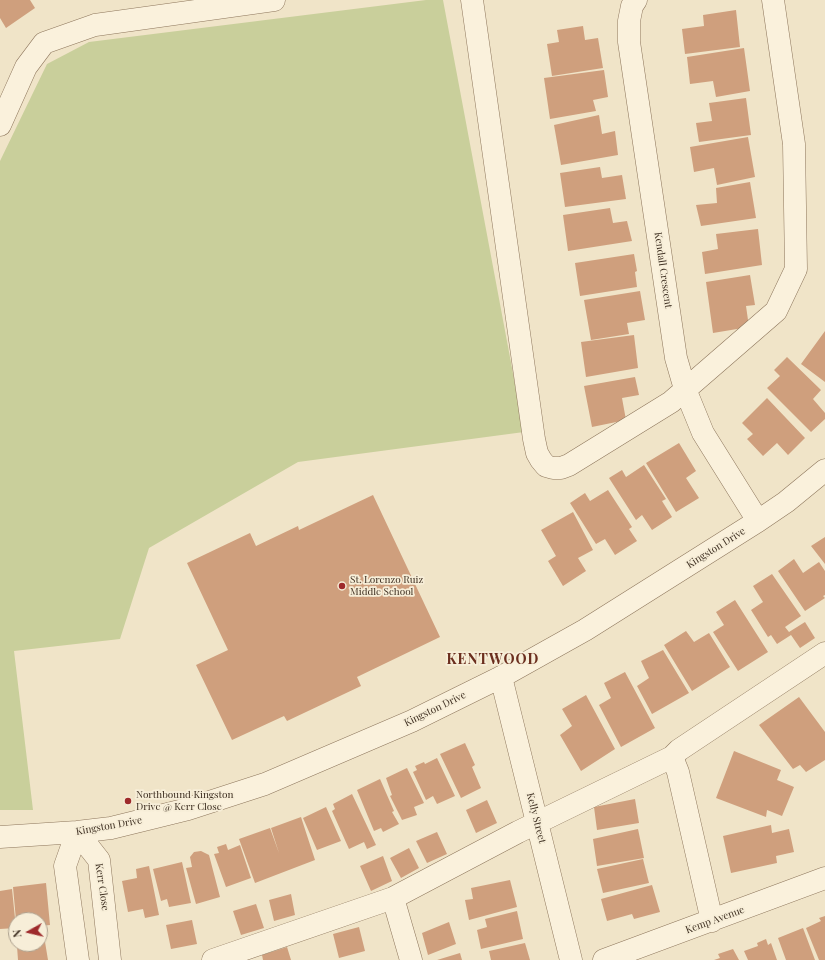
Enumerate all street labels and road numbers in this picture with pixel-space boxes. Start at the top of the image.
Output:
street label: Kendall Crescent [652,231,674,309]
street label: Kingston Drive [684,525,748,571]
street label: Kingston Drive [402,689,468,729]
street label: Kelly Street [524,791,548,845]
street label: Kingston Drive [75,814,143,838]
street label: Kerr Close [93,863,111,911]
street label: Kemp Avenue [684,904,746,936]

